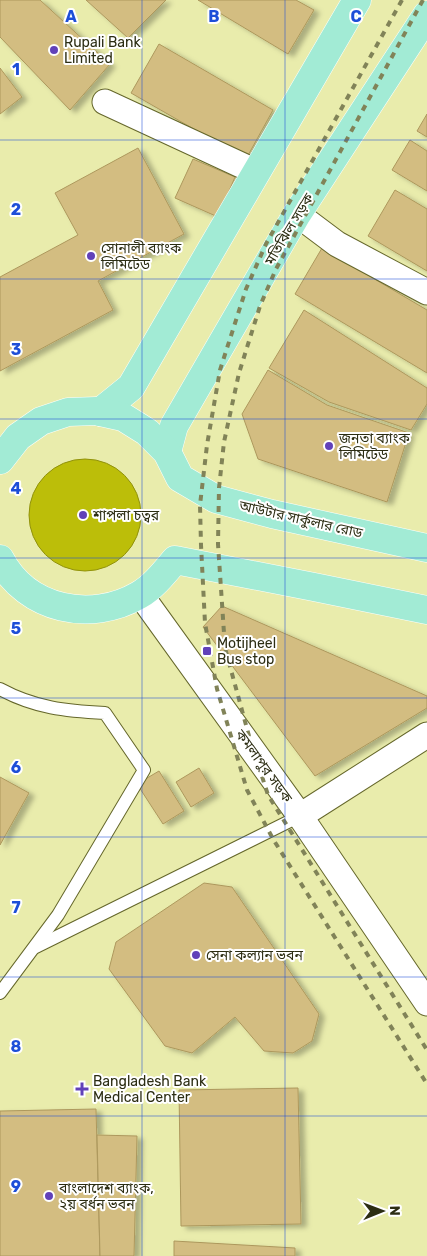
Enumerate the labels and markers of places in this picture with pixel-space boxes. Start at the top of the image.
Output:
place label: Rupali Bank Limited [64,34,141,67]
marker: Rupali Bank Limited [48,44,60,56]
place label: সোনালী ব্যাংক লিমিটেড [100,240,182,273]
marker: সোনালী ব্যাংক লিমিটেড [85,250,97,262]
place label: জনতা ব্যাংক লিমিটেড [338,430,411,463]
marker: জনতা ব্যাংক লিমিটেড [323,440,335,452]
place label: শাপলা চত্বর [92,507,160,524]
marker: শাপলা চত্বর [77,509,89,521]
place label: Motijheel Bus stop [217,635,276,668]
marker: Motijheel Bus stop [201,645,213,657]
place label: সেনা কল্যান ভবন [206,947,303,964]
marker: সেনা কল্যান ভবন [190,949,202,961]
place label: Bangladesh Bank Medical Center [93,1073,207,1106]
marker: Bangladesh Bank Medical Center [75,1082,89,1096]
place label: বাংলাদেশ ব্যাংক, ২য় বর্ধন ভবন [58,1180,154,1213]
marker: বাংলাদেশ ব্যাংক, ২য় বর্ধন ভবন [43,1190,55,1202]

